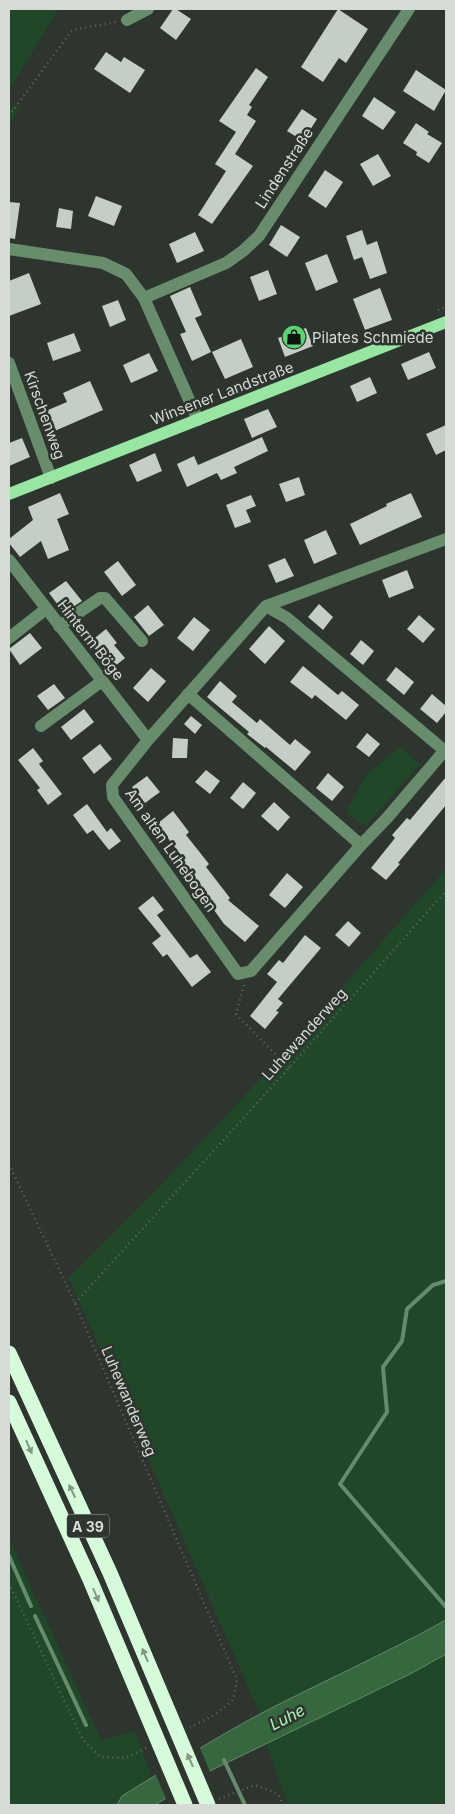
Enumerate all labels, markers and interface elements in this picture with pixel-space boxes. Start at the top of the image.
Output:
street label: Lindenstraße [251,124,317,212]
shop icon: Pilates Schmiede [281,324,307,350]
place label: Pilates Schmiede [312,328,433,347]
street label: Winsener Landstraße [148,357,296,429]
street label: Kirschenweg [20,368,70,462]
street label: Hinterm Böge [54,596,128,684]
street label: Am alten Luhebogen [121,785,221,915]
street label: Luhewanderweg [257,984,351,1084]
street label: Luhewanderweg [97,1343,161,1459]
one-way arrow [26,1440,34,1454]
one-way arrow [68,1484,76,1498]
road number: A 39 [67,1514,109,1538]
one-way arrow [93,1588,101,1602]
one-way arrow [141,1648,149,1662]
water label: Luhe [266,1700,308,1734]
one-way arrow [185,1753,193,1767]

